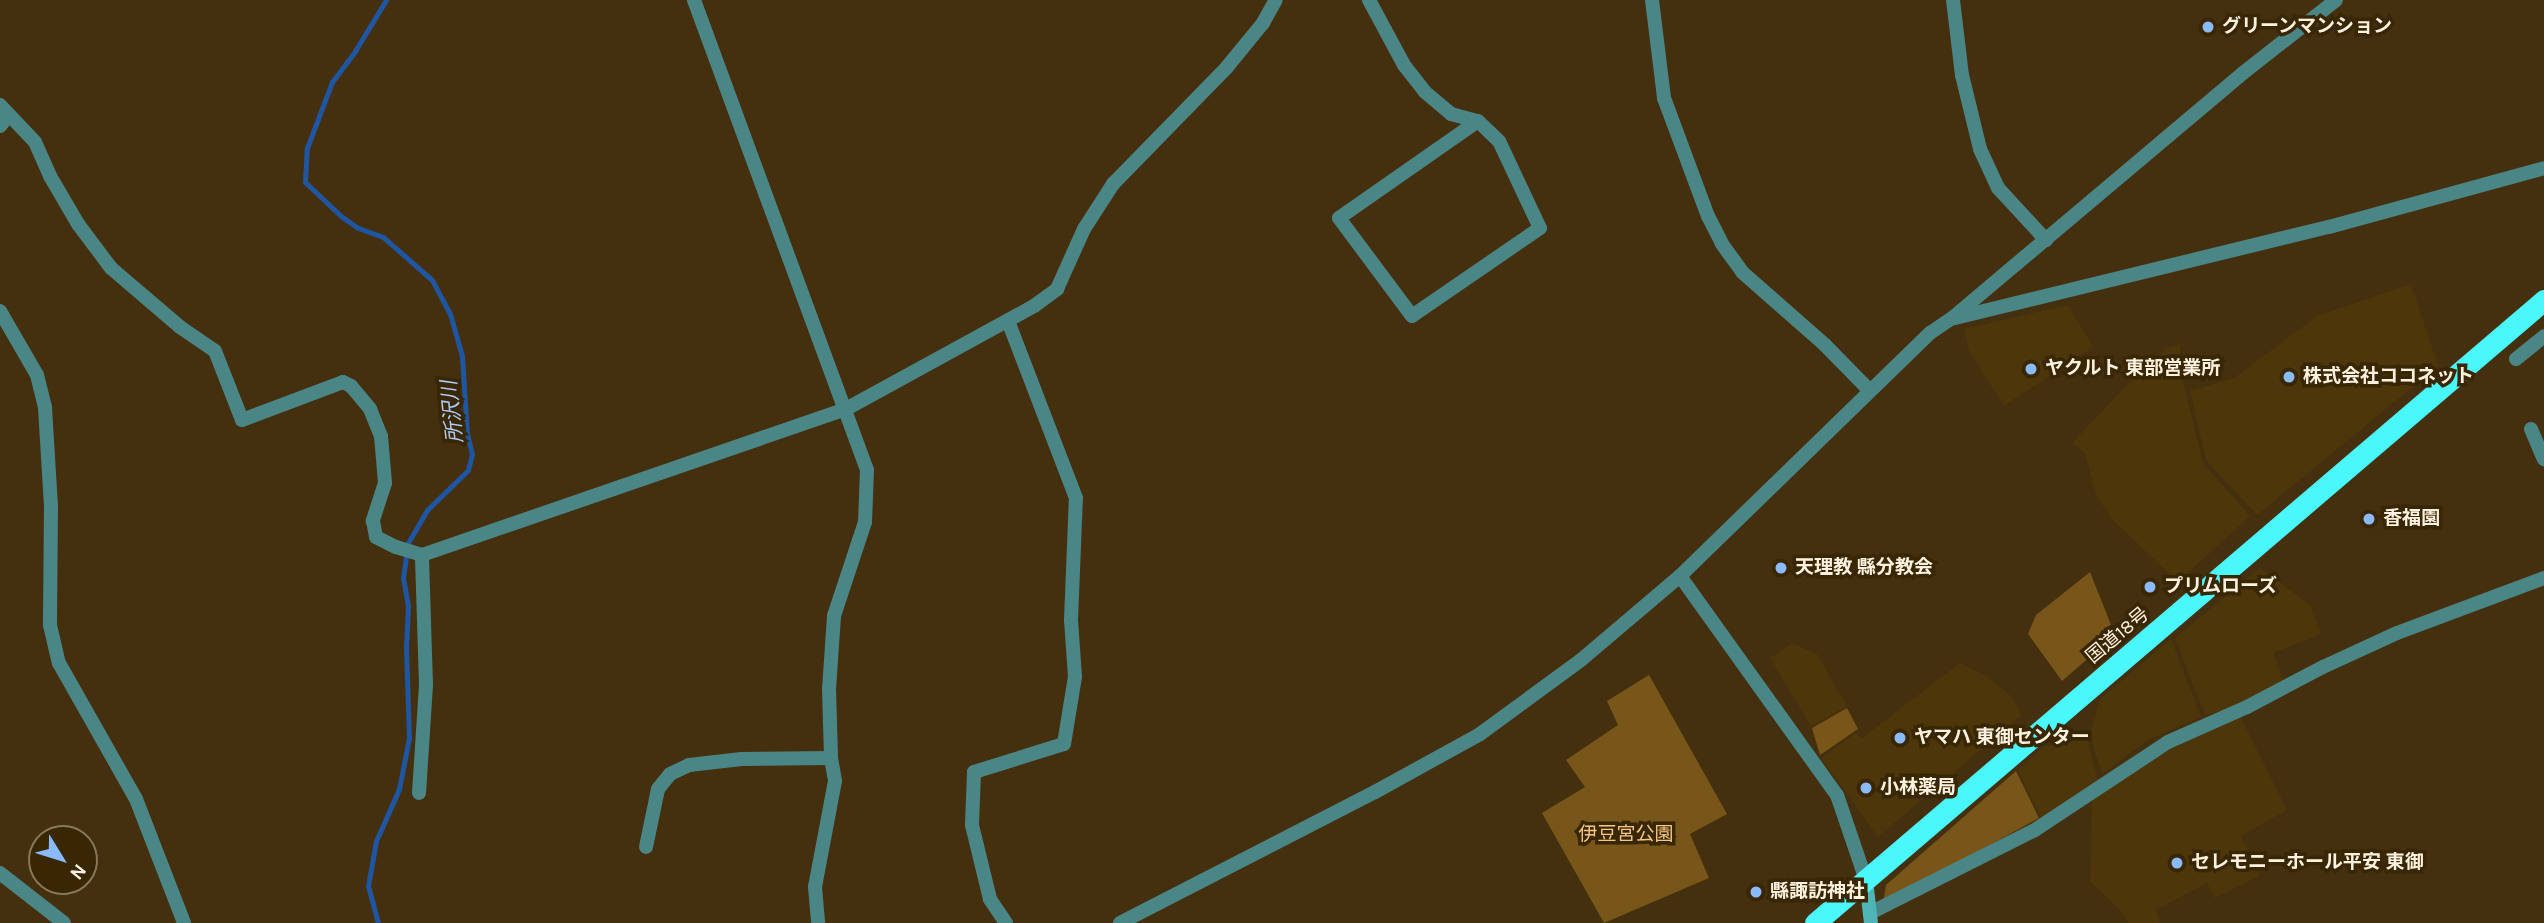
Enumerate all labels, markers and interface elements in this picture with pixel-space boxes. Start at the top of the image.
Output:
place label: グリーンマンション [2222,16,2393,38]
marker: グリーンマンション [2200,19,2216,35]
place label: ヤクルト 東部営業所 [2045,358,2221,380]
marker: ヤクルト 東部営業所 [2023,361,2039,377]
place label: 株式会社ココネット [2303,366,2474,388]
marker: 株式会社ココネット [2281,369,2297,385]
water label: 所沢川 [436,379,468,445]
place label: 香福園 [2383,508,2440,530]
marker: 香福園 [2361,511,2377,527]
place label: 天理教 縣分教会 [1795,557,1933,579]
marker: 天理教 縣分教会 [1773,560,1789,576]
place label: プリムローズ [2164,576,2278,598]
marker: プリムローズ [2142,579,2158,595]
street label: 国道18号 [2082,603,2154,669]
place label: ヤマハ 東御センター [1914,727,2090,749]
marker: ヤマハ 東御センター [1892,730,1908,746]
place label: 小林薬局 [1880,777,1956,799]
marker: 小林薬局 [1858,780,1874,796]
park label: 伊豆宮公園 [1579,824,1673,846]
north arrow [28,825,98,895]
place label: セレモニーホール平安 東御 [2191,852,2424,874]
marker: セレモニーホール平安 東御 [2169,855,2185,871]
text: N [65,860,91,884]
place label: 縣諏訪神社 [1770,881,1865,903]
marker: 縣諏訪神社 [1748,884,1764,900]

